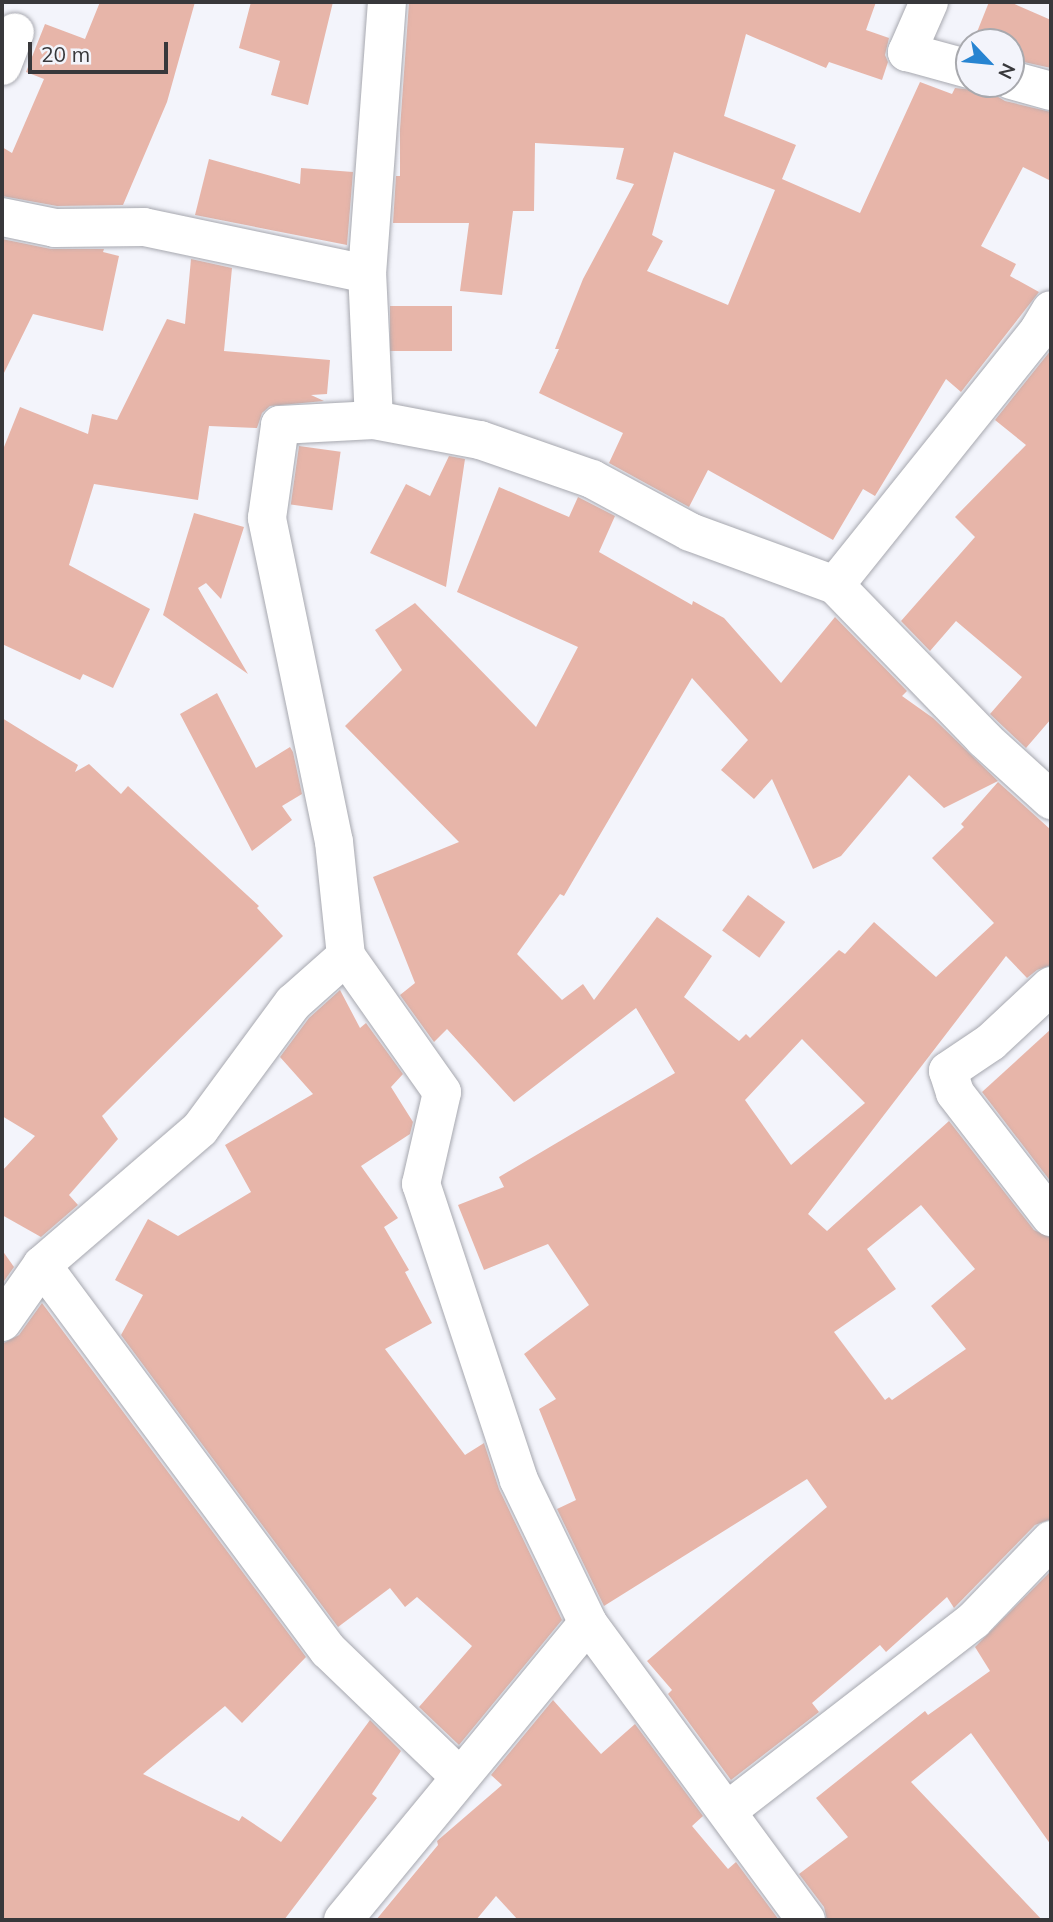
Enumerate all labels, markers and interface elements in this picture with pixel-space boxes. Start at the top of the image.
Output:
scale bar [32,28,172,72]
north arrow [955,28,1025,98]
text: 20 m [41,41,90,67]
text: N [993,60,1021,83]

